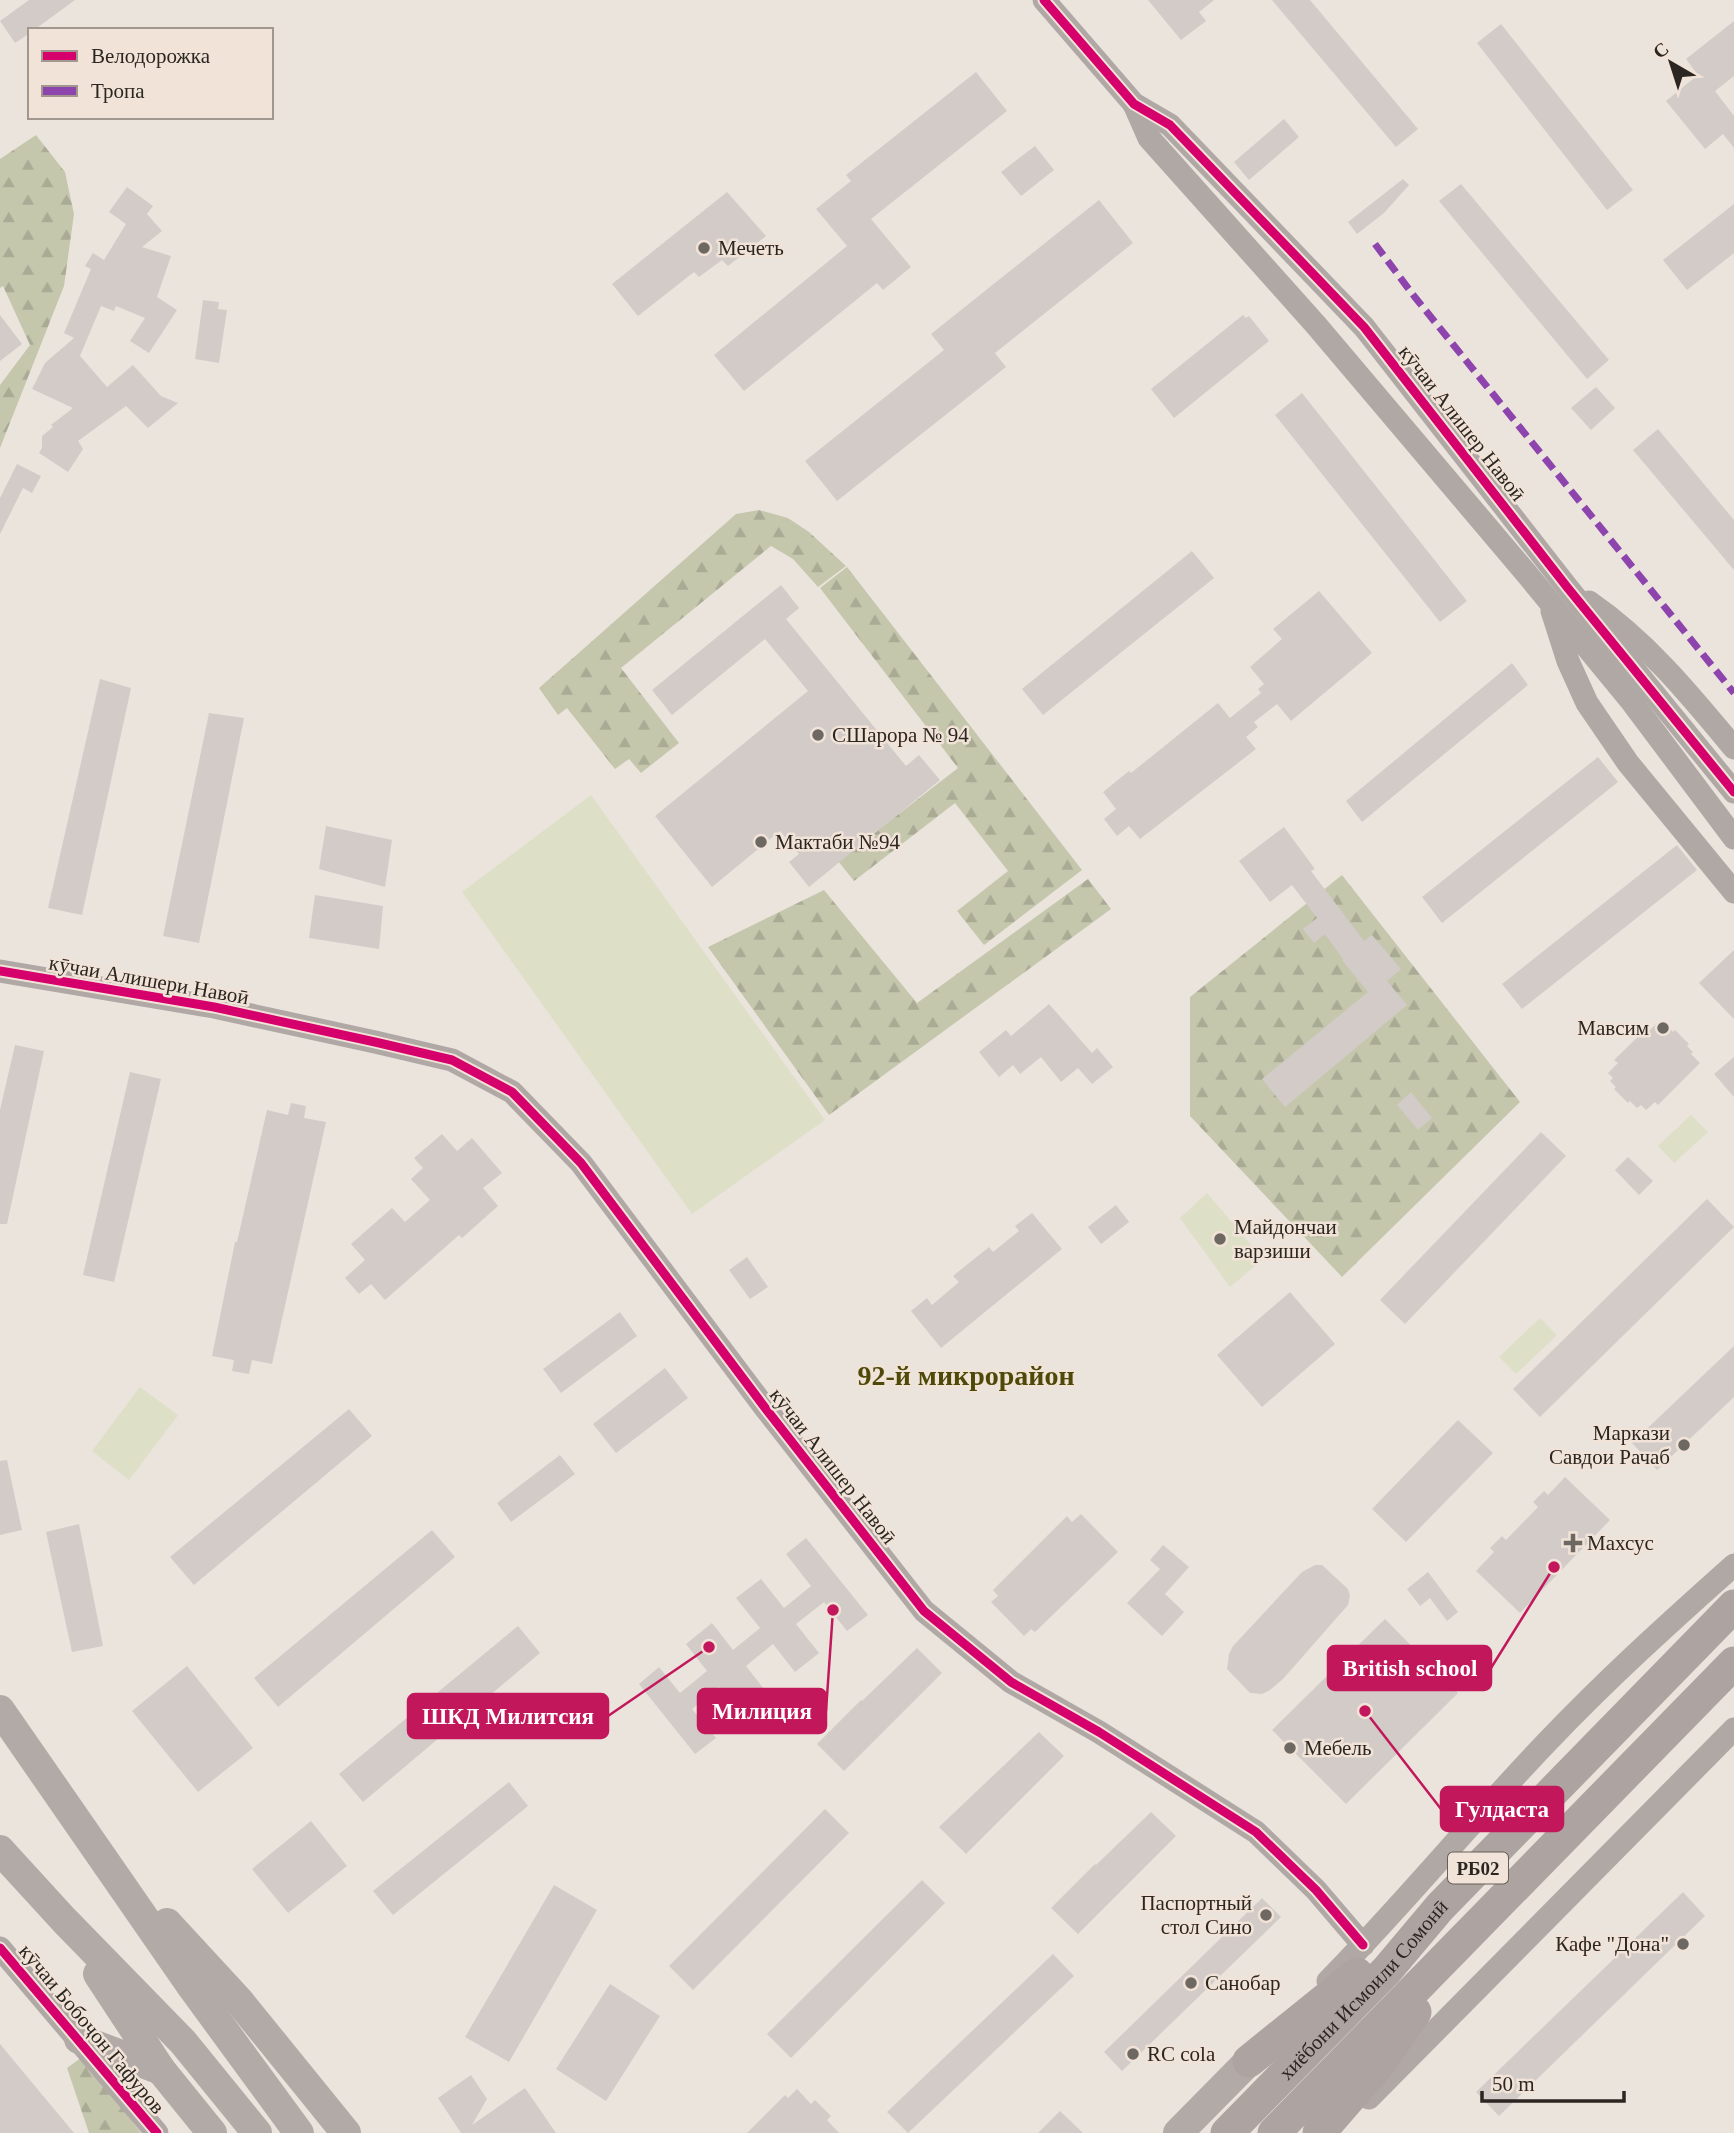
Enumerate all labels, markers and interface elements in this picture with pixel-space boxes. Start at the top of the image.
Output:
legend [28,28,273,119]
north arrow [1636,28,1706,98]
text: С [1649,38,1673,63]
text: Велодорожка [91,44,211,68]
text: Тропа [91,79,145,103]
place label: Мечеть [718,236,784,260]
marker: Мечеть [696,240,712,256]
street label: кӯчаи Алишер Навоӣ [1394,340,1530,506]
place label: СШарора № 94 [832,723,969,747]
marker: СШарора № 94 [810,727,826,743]
place label: Мактаби №94 [775,830,900,854]
marker: Мактаби №94 [753,834,769,850]
street label: кӯчаи Алишери Навоӣ [47,951,251,1009]
place label: Мавсим [1577,1016,1649,1040]
marker: Мавсим [1655,1020,1671,1036]
place label: Майдончаи варзиши [1234,1215,1337,1263]
marker: Майдончаи варзиши [1212,1231,1228,1247]
district label: 92-й микрорайон [857,1360,1075,1391]
street label: кӯчаи Алишер Навоӣ [765,1383,901,1549]
place label: Маркази Савдои Рачаб [1549,1421,1670,1469]
marker: Маркази Савдои Рачаб [1676,1437,1692,1453]
place label: Махсус [1587,1531,1654,1555]
marker: Махсус [1565,1535,1581,1551]
callout: British school [1328,1646,1491,1690]
text: British school [1343,1656,1477,1681]
callout: Милиция [698,1689,826,1733]
callout: ШКД Милитсия [408,1694,608,1738]
text: Милиция [712,1699,812,1724]
text: ШКД Милитсия [422,1704,594,1729]
place label: Мебель [1304,1736,1372,1760]
marker: Мебель [1282,1740,1298,1756]
callout: Гулдаста [1441,1787,1563,1831]
text: Гулдаста [1455,1797,1550,1822]
road number: РБ02 [1448,1852,1508,1884]
place label: Паспортный стол Сино [1140,1891,1252,1939]
street label: хиёбони Исмоили Сомонӣ [1274,1895,1453,2085]
marker: Паспортный стол Сино [1258,1907,1274,1923]
place label: Кафе "Дона" [1555,1932,1669,1956]
marker: Кафе "Дона" [1675,1936,1691,1952]
street label: кӯчаи Бобоҷон Гафуров [14,1939,170,2119]
place label: Санобар [1205,1971,1281,1995]
marker: Санобар [1183,1975,1199,1991]
place label: RC cola [1147,2042,1216,2066]
marker: RC cola [1125,2046,1141,2062]
scale bar [1482,2060,1624,2104]
text: 50 m [1492,2072,1535,2096]

